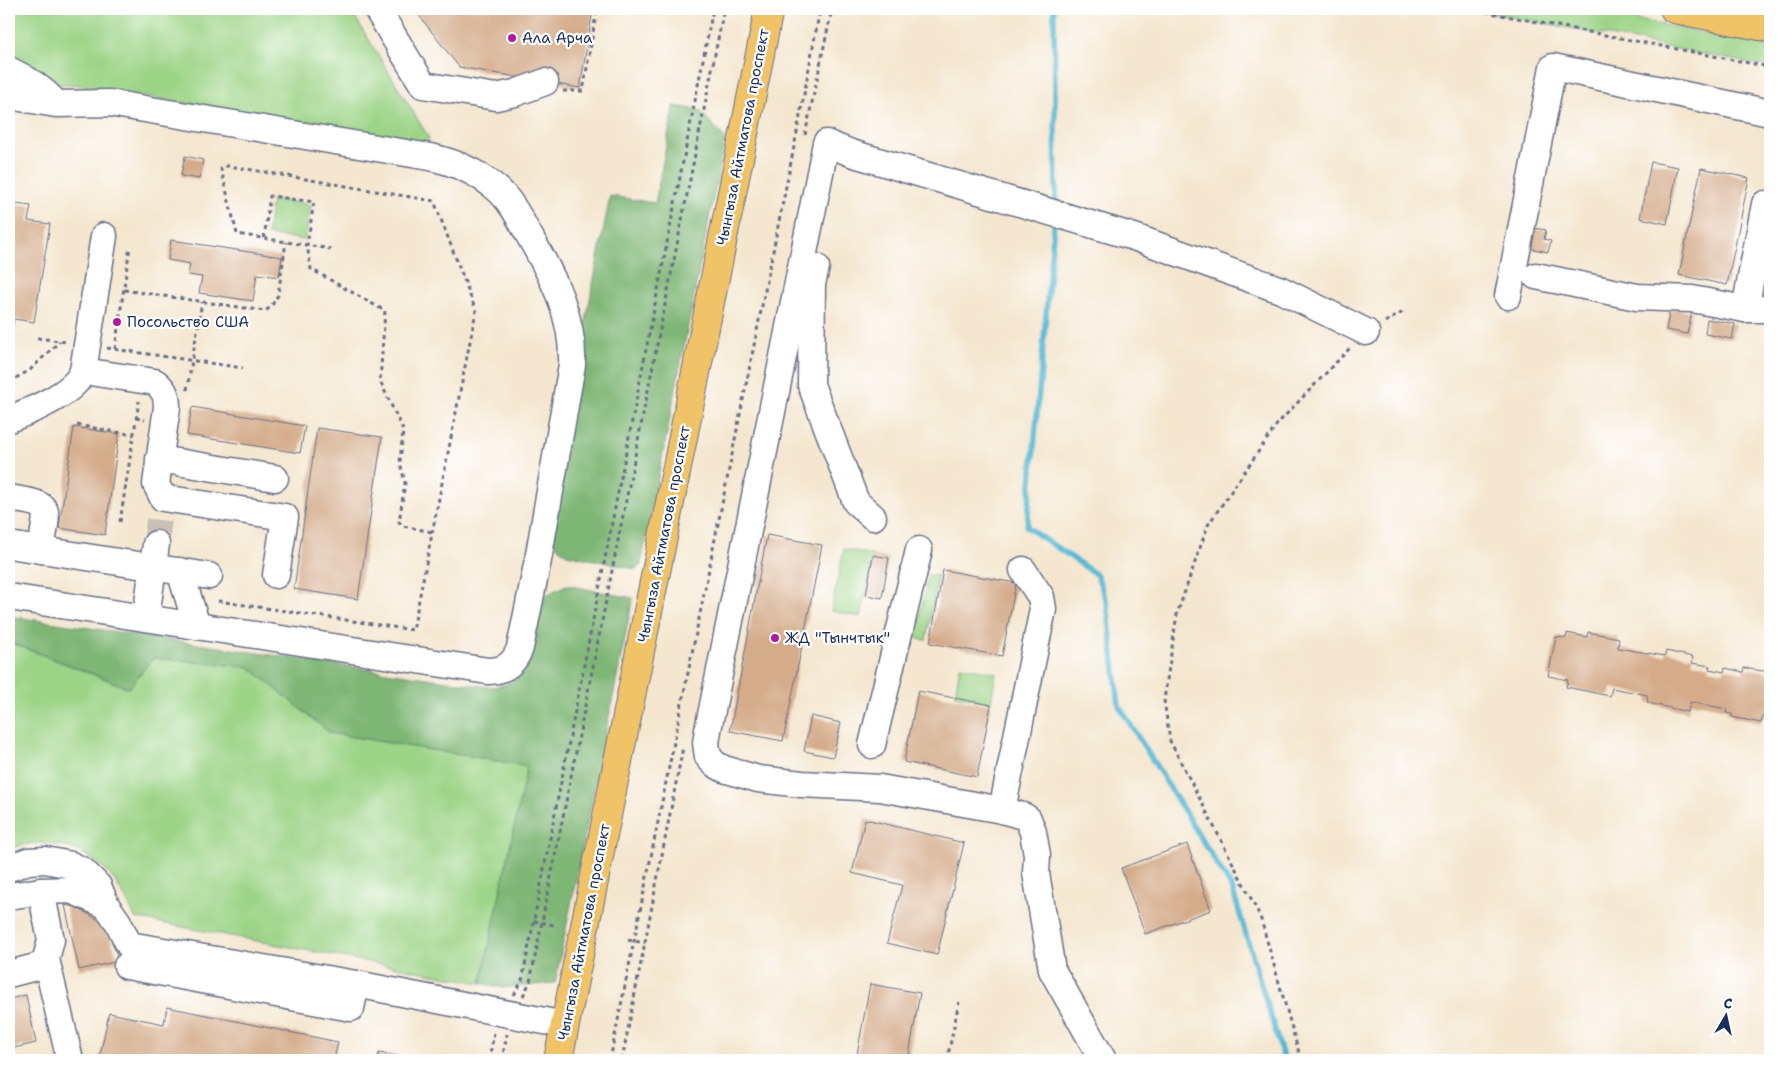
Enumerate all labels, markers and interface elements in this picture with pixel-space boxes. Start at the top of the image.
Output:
street label: Чынгыза Айтматова проспект [712,26,774,247]
place label: Ала Арча [522,28,593,48]
marker: Ала Арча [506,32,518,44]
place label: Посольство США [127,312,249,332]
marker: Посольство США [111,316,123,328]
street label: Чынгыза Айтматова проспект [633,423,695,644]
place label: ЖД "Тынчтык" [785,628,890,648]
marker: ЖД "Тынчтык" [769,632,781,644]
street label: Чынгыза Айтматова проспект [553,821,615,1042]
north arrow [1702,992,1752,1042]
text: С [1722,994,1734,1013]

